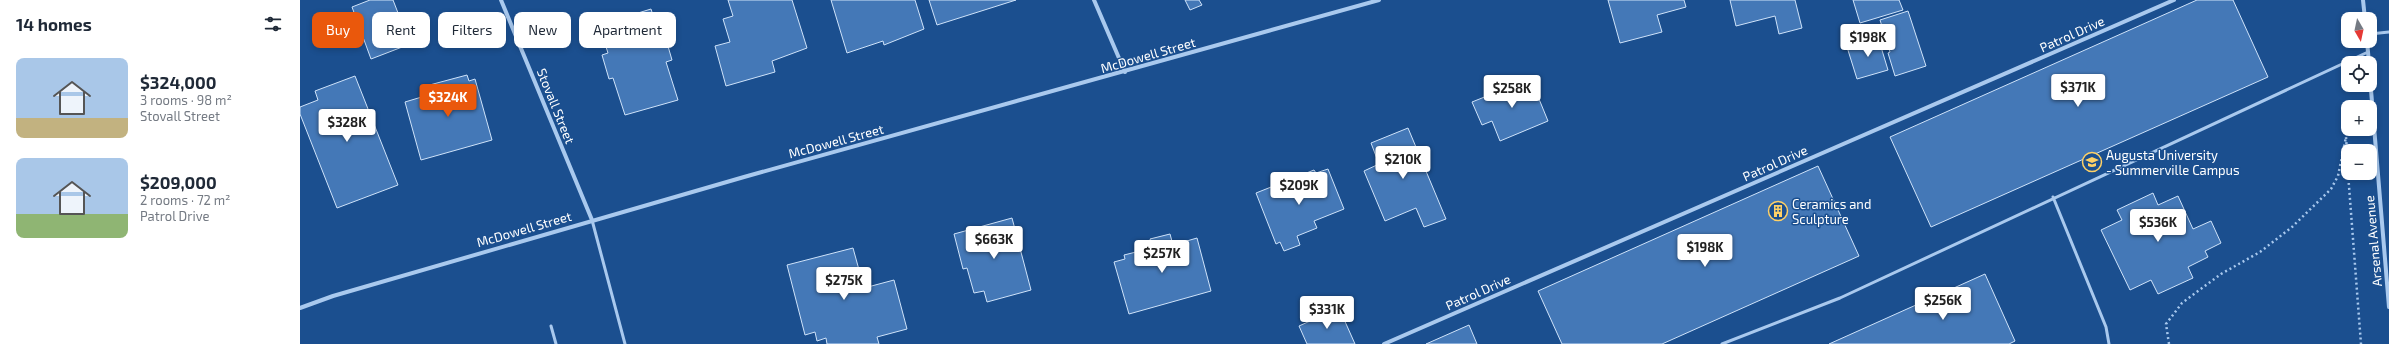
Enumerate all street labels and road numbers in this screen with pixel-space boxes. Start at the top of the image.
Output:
street label: Patrol Drive [2037,13,2107,55]
street label: McDowell Street [1099,34,1197,76]
street label: Stovall Street [534,66,578,146]
street label: McDowell Street [787,121,885,161]
street label: Patrol Drive [1740,142,1810,184]
street label: Arsenal Avenue [2361,195,2385,287]
street label: McDowell Street [475,208,573,250]
street label: Patrol Drive [1443,271,1513,313]

